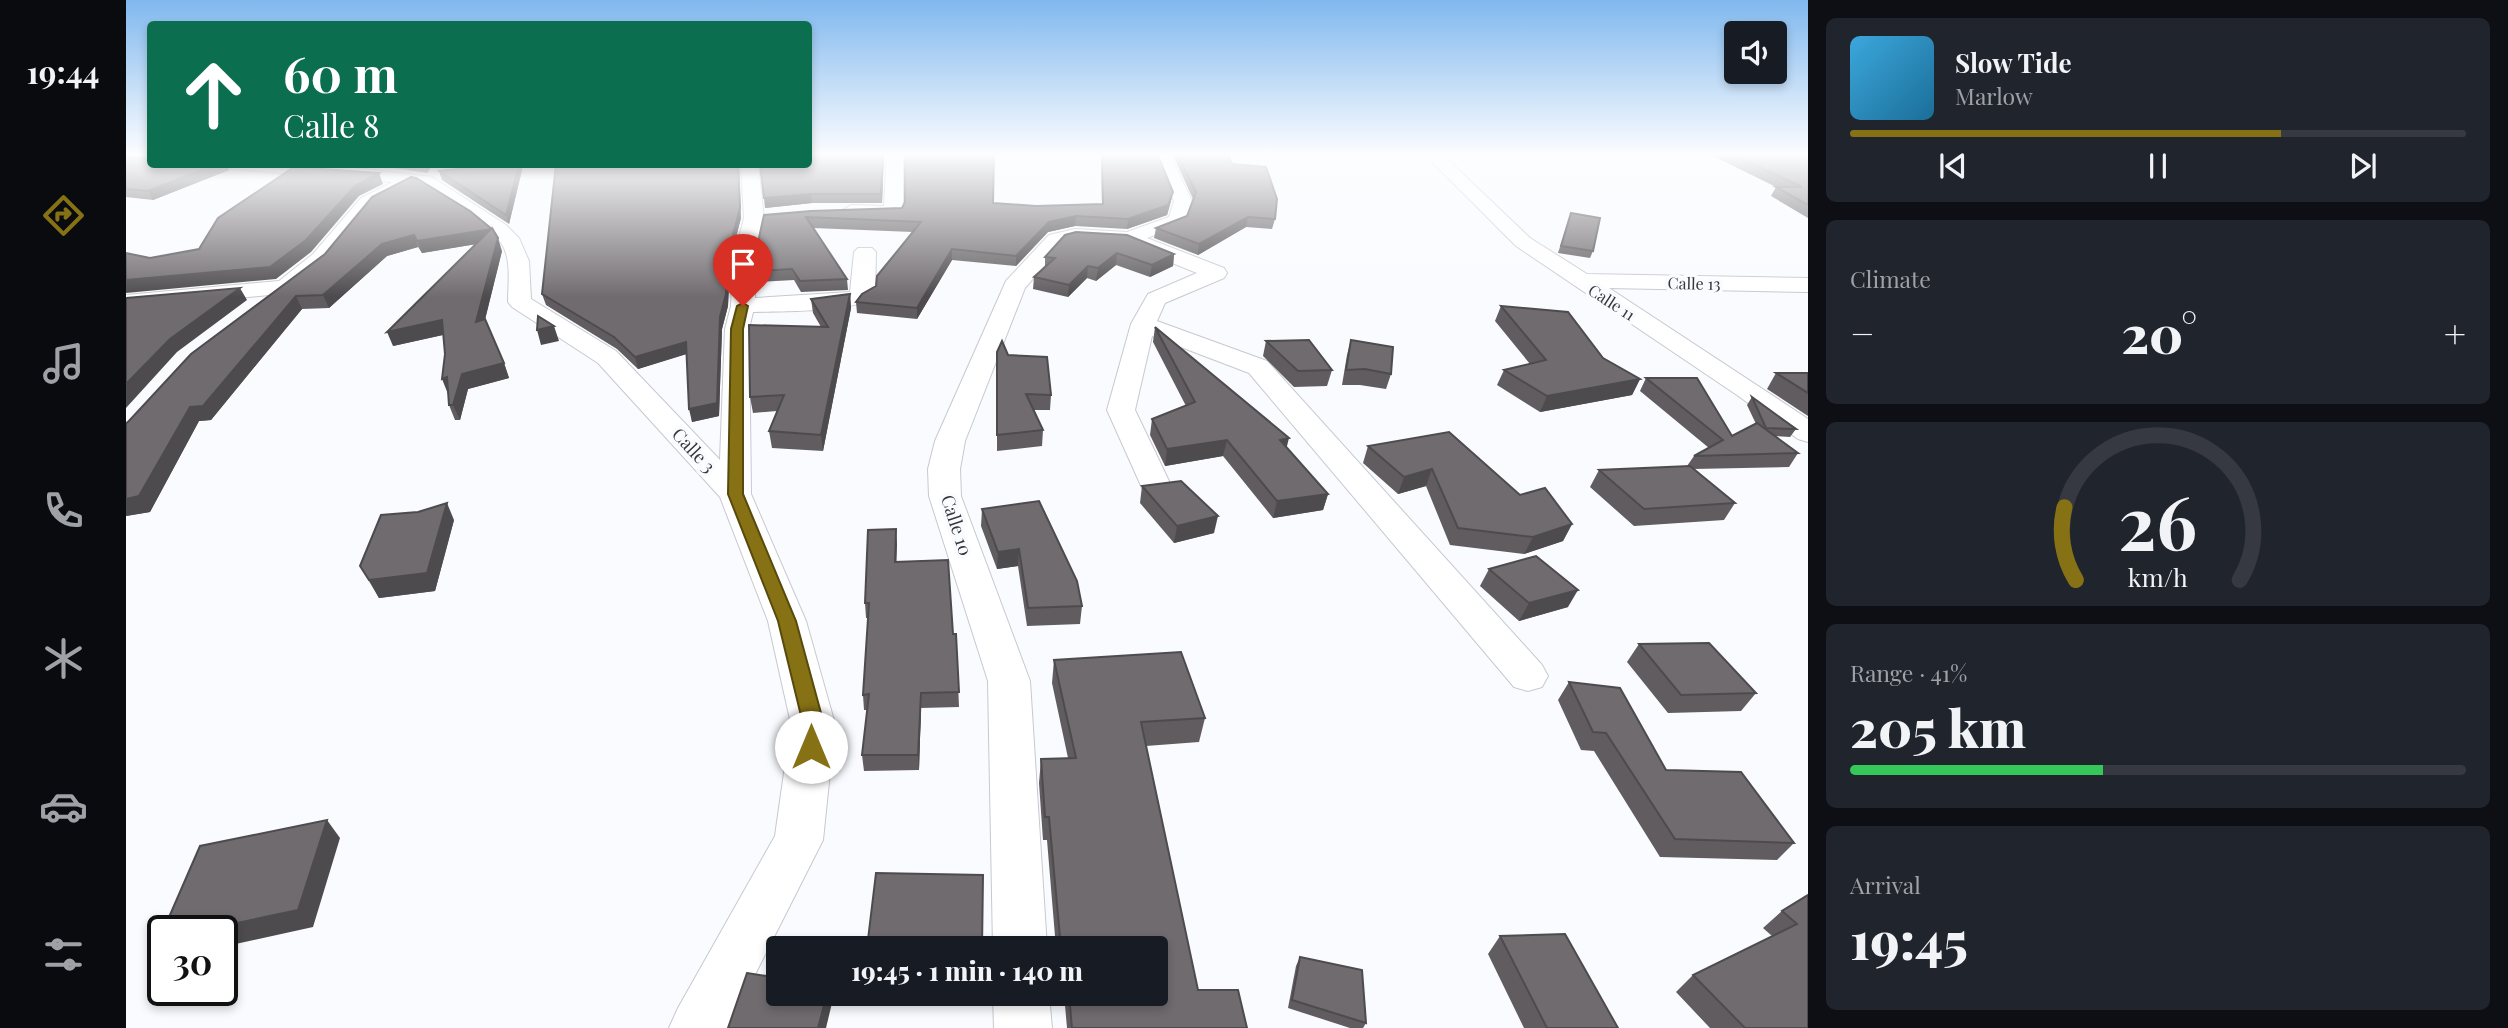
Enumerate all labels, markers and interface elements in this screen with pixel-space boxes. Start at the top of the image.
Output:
map controls [1724,21,1787,84]
button: sound [1724,21,1787,84]
text: 60 m [283,40,398,105]
text: Slow Tide [1955,45,2072,80]
text: 19:44 [26,49,100,92]
icon: ahead [168,49,259,140]
text: Marlow [1955,80,2033,111]
text: Calle 8 [283,103,380,146]
icon: previous [1934,147,1972,185]
icon: pause [2139,147,2177,185]
icon: next [2344,147,2382,185]
icon: directions [39,191,88,240]
pin [713,234,773,306]
icon: arrive [724,245,762,283]
text: Climate [1850,263,1931,294]
street label: Calle 13 [1667,272,1721,294]
street label: Calle 11 [1585,279,1640,325]
text: 20° [2121,298,2197,367]
text: − [1850,307,1875,358]
text: + [2444,307,2466,358]
icon: music [39,339,88,388]
street label: Calle 3 [667,422,721,478]
text: 26 [2119,471,2197,568]
icon: phone [39,486,88,535]
street label: Calle 10 [936,492,978,558]
text: km/h [2128,560,2188,593]
icon: climate [39,634,88,683]
text: Range · 41% [1850,657,1967,688]
text: 205 km [1850,692,2026,761]
position arrow [774,710,848,784]
icon: car [39,782,88,831]
text: Arrival [1850,869,1921,900]
text: 19:45 [1850,904,1968,973]
speed limit sign: 30 [147,915,238,1006]
icon: filters [39,930,88,979]
text: 19:45 · 1 min · 140 m [851,953,1083,988]

